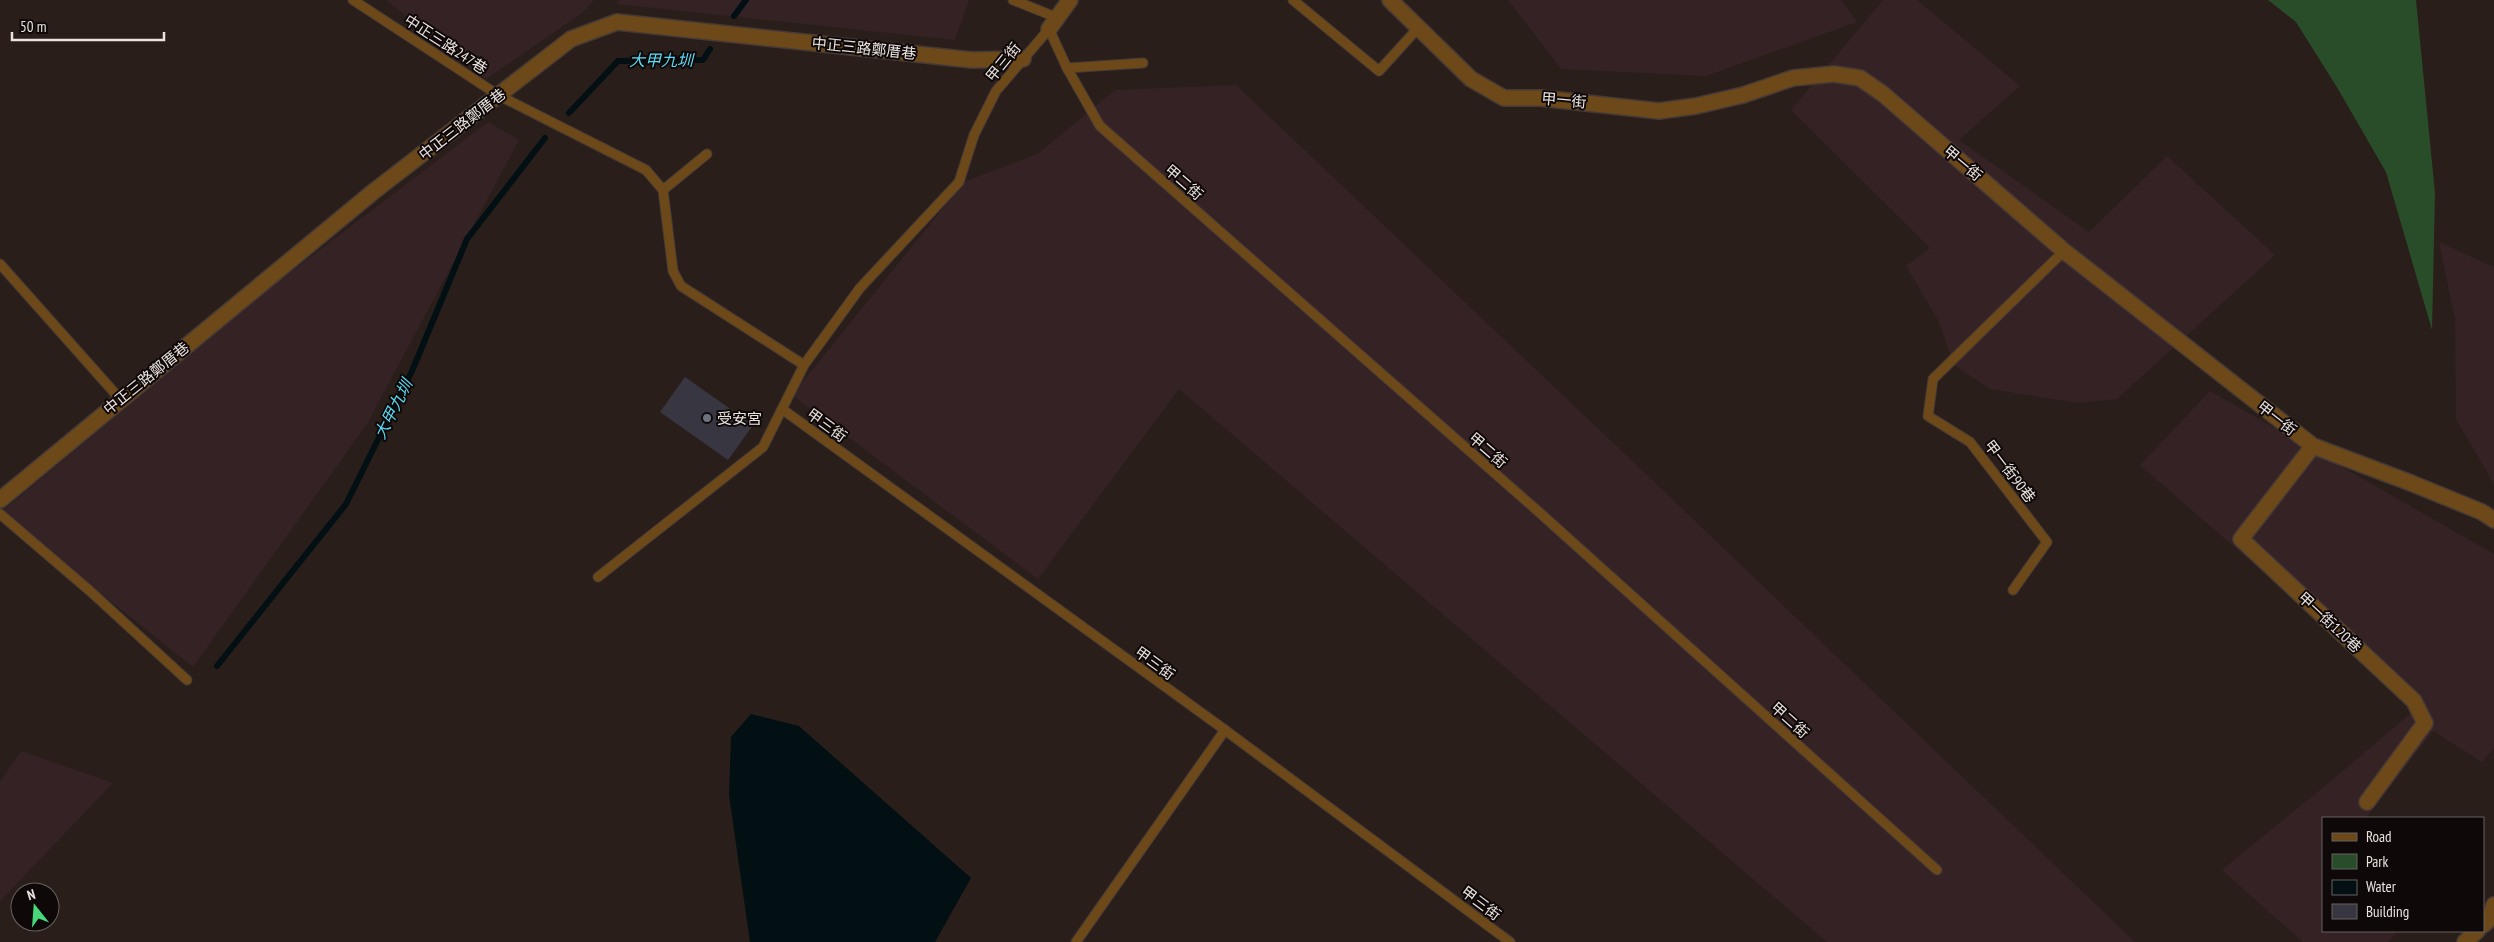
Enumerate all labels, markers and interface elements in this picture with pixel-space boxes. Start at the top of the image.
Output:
scale bar [12,10,165,42]
street label: 中正三路247巷 [401,10,491,78]
text: 50 m [20,17,46,36]
street label: 中正三路鄭厝巷 [811,33,917,63]
street label: 甲三街 [981,39,1025,85]
water label: 大甲九圳 [629,50,695,70]
street label: 中正三路鄭厝巷 [415,84,509,164]
street label: 甲一街 [1541,89,1587,111]
street label: 甲一街 [1940,141,1986,185]
street label: 甲二街 [1161,160,1207,204]
street label: 中正三路鄭厝巷 [99,338,193,418]
water label: 大甲九圳 [370,374,417,442]
street label: 甲一街 [2253,397,2301,439]
street label: 甲三街 [803,404,851,446]
place label: 受安宮 [717,409,762,428]
marker: 受安宮 [701,412,713,424]
street label: 甲二街 [1465,428,1511,472]
street label: 甲一街90巷 [1980,436,2040,506]
street label: 甲一街120巷 [2294,588,2366,656]
street label: 甲三街 [1131,642,1179,684]
street label: 甲二街 [1767,698,1813,742]
legend [2322,817,2484,932]
text: Road [2366,827,2392,846]
text: Park [2366,852,2388,871]
text: Water [2366,877,2397,896]
north arrow [10,882,60,932]
street label: 甲三街 [1457,882,1505,924]
text: N [25,885,37,904]
text: Building [2366,902,2409,921]

